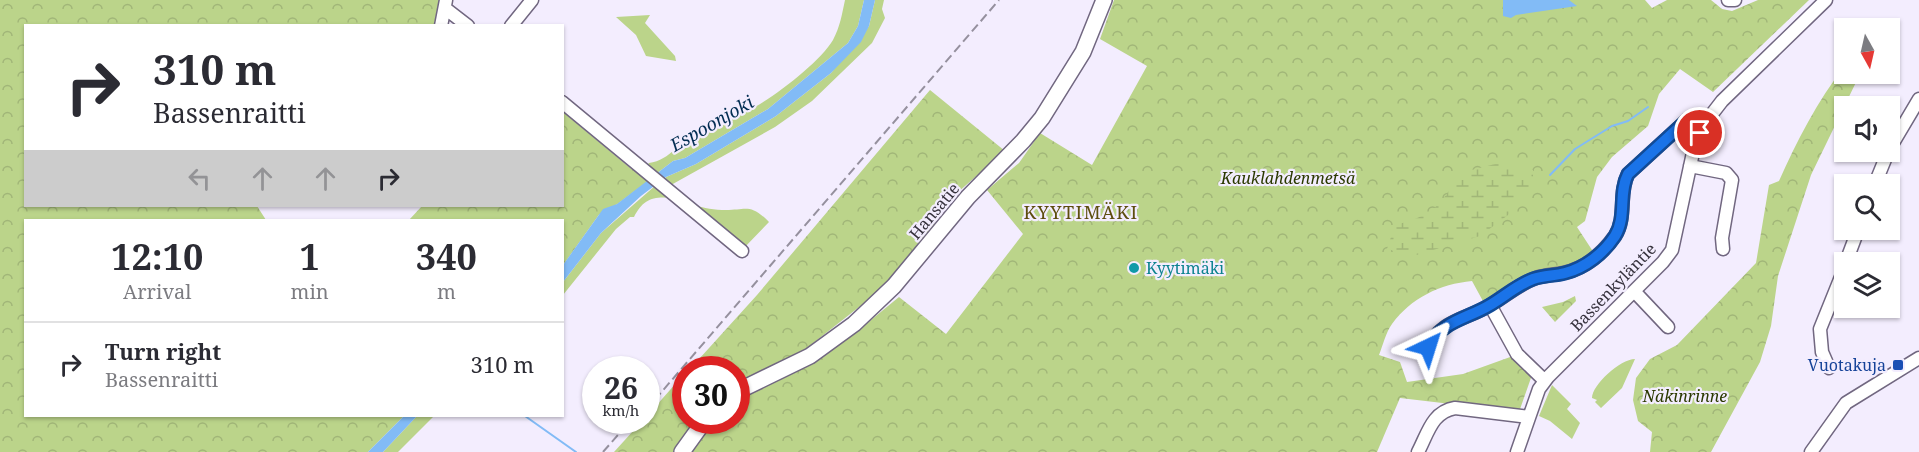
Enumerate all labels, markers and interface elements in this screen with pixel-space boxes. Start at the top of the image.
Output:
north arrow [1834,18,1900,84]
map controls [1834,18,1900,318]
text: 310 m [153,40,277,97]
icon: right [54,48,132,126]
water label: Espoonjoki [664,89,758,157]
text: Bassenraitti [153,94,306,131]
button: sound [1834,96,1900,162]
pin [1674,107,1725,158]
icon: arrive [1683,116,1716,149]
icon: left [183,162,216,195]
icon: ahead [246,162,279,195]
icon: ahead [309,162,342,195]
icon: right [372,162,405,195]
park label: Kauklahdenmetsä [1220,167,1356,189]
button: search [1834,174,1900,240]
street label: Hansatie [904,178,964,244]
district label: KYYTIMÄKI [1023,200,1139,224]
text: 12:10 [111,232,203,281]
text: 1 [299,232,320,281]
text: 340 [416,232,477,281]
street label: Bassenkyläntie [1565,238,1661,336]
button: layers [1834,252,1900,318]
place label: Kyytimäki [1146,257,1224,279]
marker: Kyytimäki [1127,261,1141,275]
text: Arrival [123,278,191,305]
text: min [291,278,329,305]
text: m [437,278,456,305]
position arrow [1396,315,1460,379]
text: Turn right [105,336,221,366]
icon: right [54,348,87,381]
text: 310 m [471,349,534,379]
place label: Vuotakuja [1808,354,1886,376]
speed limit sign: 30 [672,356,750,434]
marker: Vuotakuja [1891,358,1905,372]
text: Bassenraitti [105,366,218,393]
text: 26 [604,367,638,408]
park label: Näkinrinne [1642,385,1727,407]
text: km/h [603,400,639,420]

